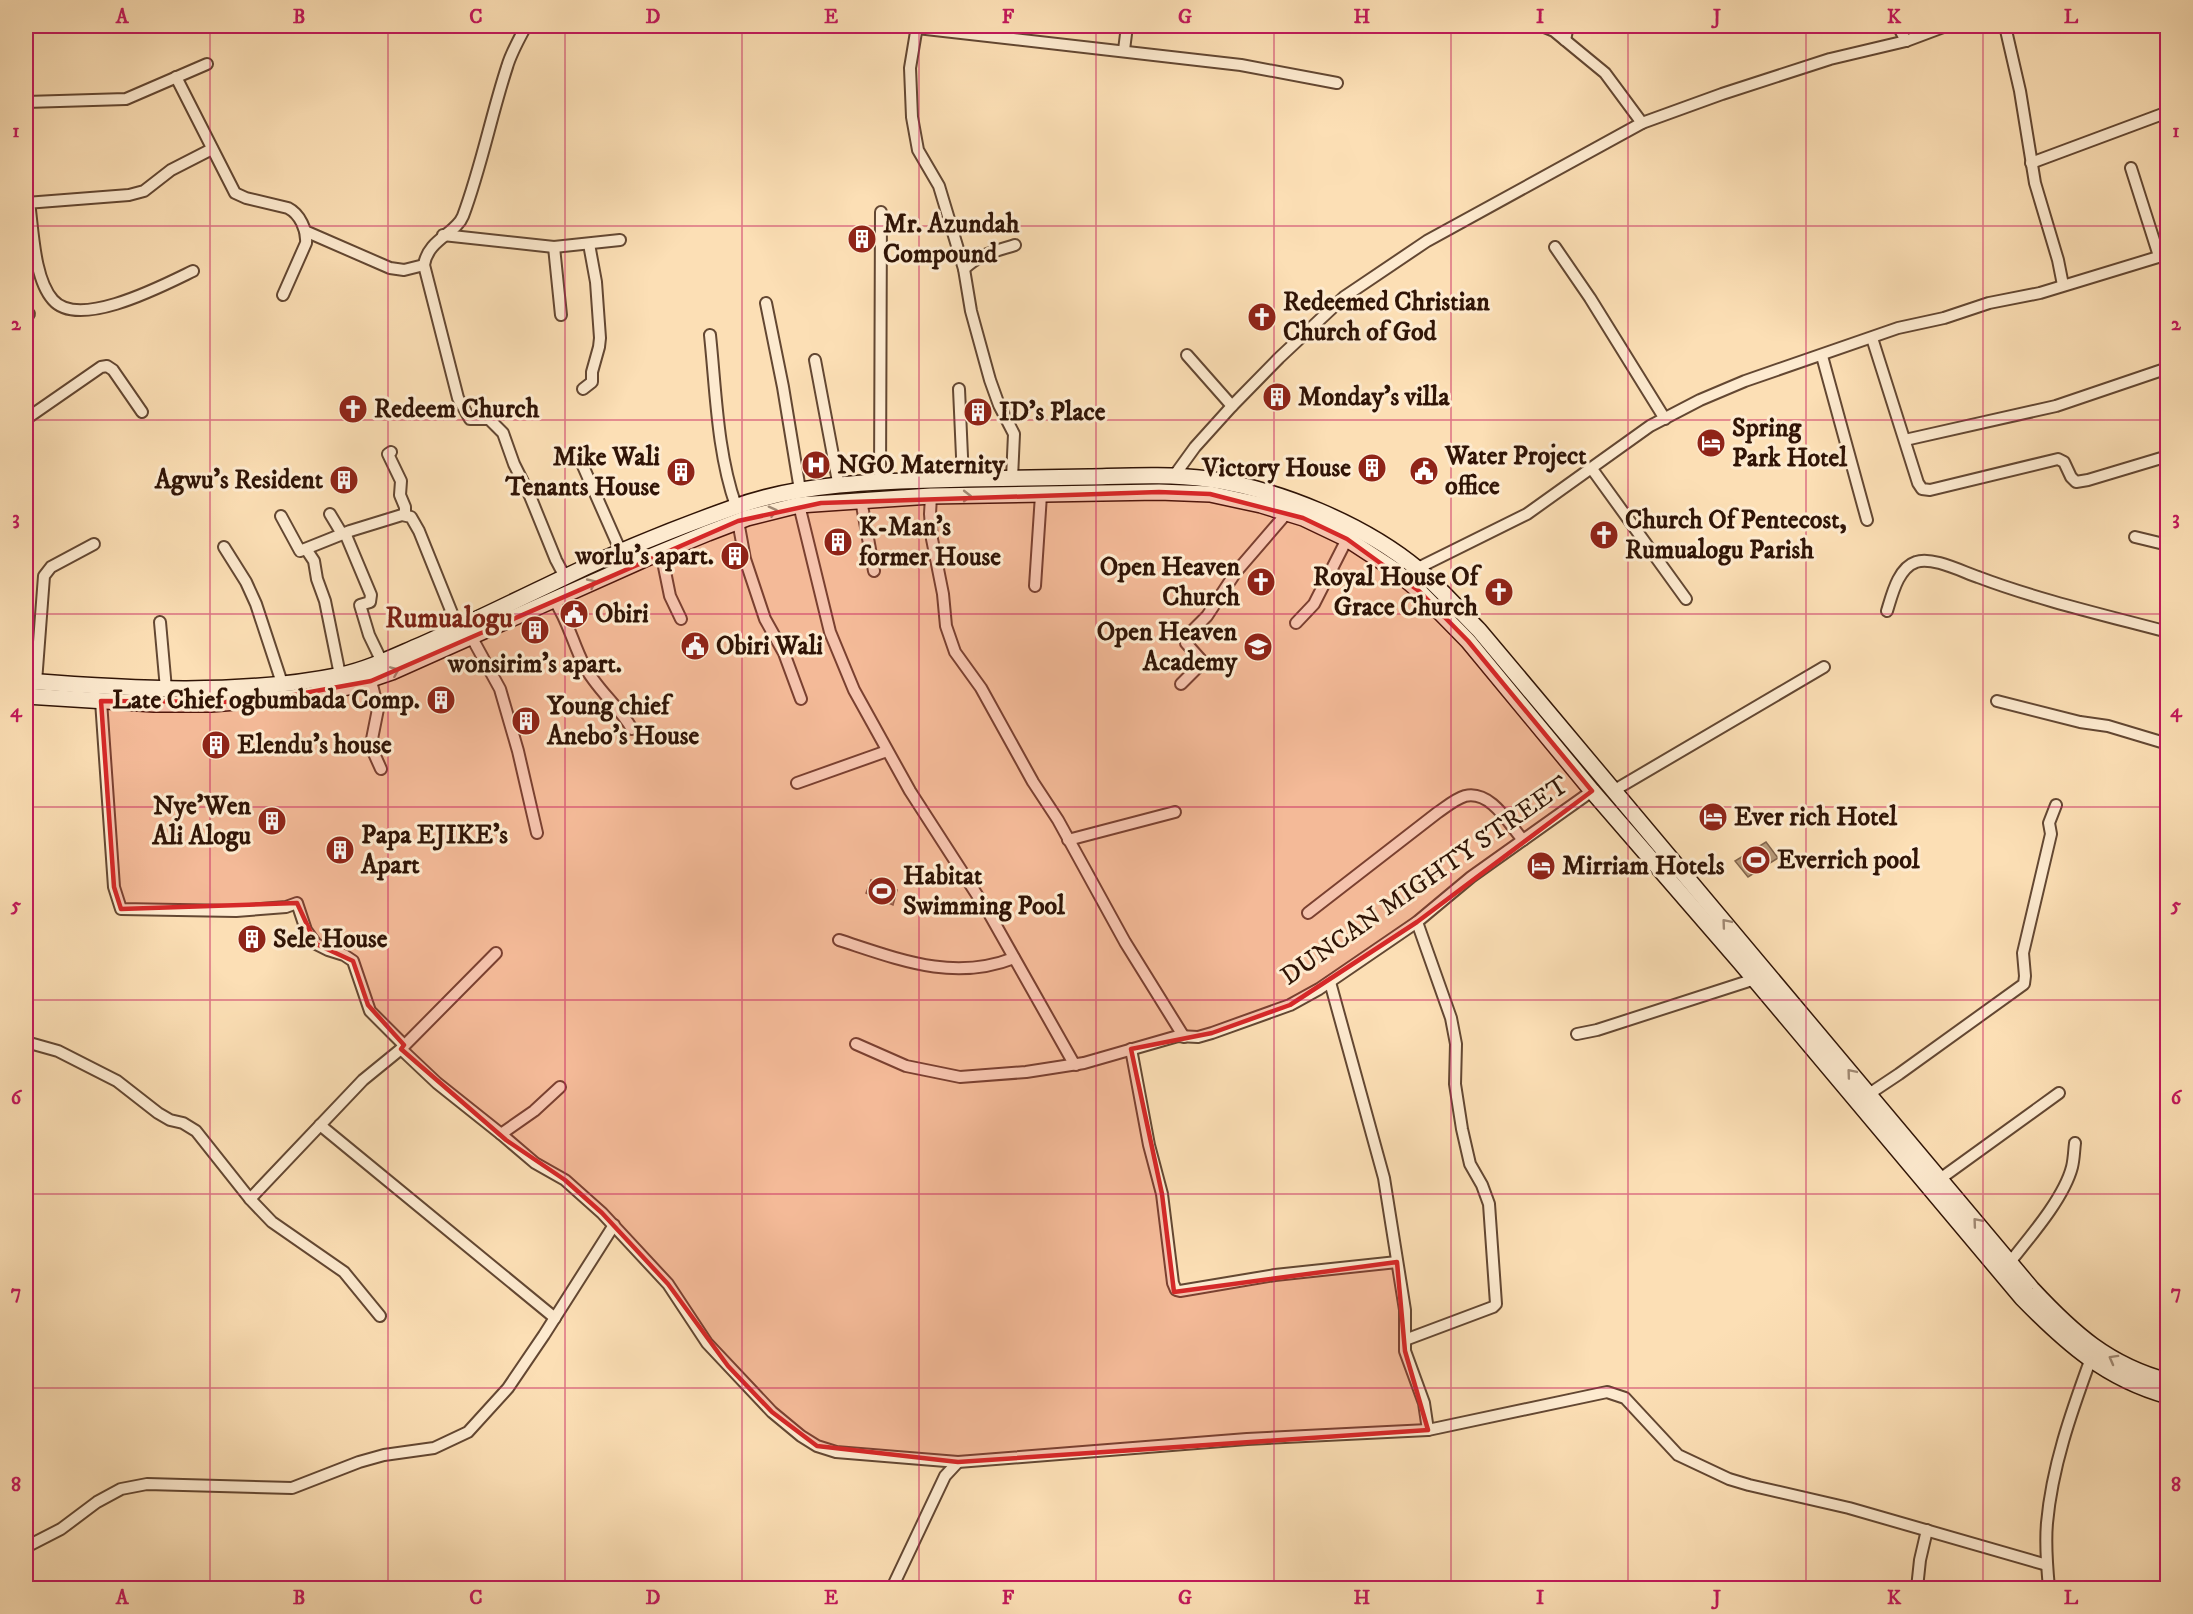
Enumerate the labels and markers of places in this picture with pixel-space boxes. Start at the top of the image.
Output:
place label: Mr. Azundah Compound [883,208,1020,271]
building icon: Mr. Azundah Compound [846,223,878,255]
place label: Redeemed Christian Church of God [1283,286,1490,349]
church icon: Redeemed Christian Church of God [1246,301,1278,333]
building icon: Monday's villa [1261,381,1293,413]
place label: Monday's villa [1298,381,1450,414]
church icon: Redeem Church [337,393,369,425]
place label: Redeem Church [374,393,540,426]
building icon: ID's Place [962,396,994,428]
place label: ID's Place [999,396,1106,429]
place label: Spring Park Hotel [1732,412,1848,475]
hotel icon: Spring Park Hotel [1695,427,1727,459]
place label: Water Project office [1444,440,1587,503]
place label: Mike Wali Tenants House [504,441,660,504]
hospital icon: NGO Maternity [800,449,832,481]
place label: NGO Maternity [837,449,1005,482]
place label: Victory House [1201,452,1351,485]
building icon: Victory House [1356,452,1388,484]
public building icon: Water Project office [1408,455,1440,487]
building icon: Mike Wali Tenants House [665,456,697,488]
place label: Agwu's Resident [154,464,324,497]
building icon: Agwu's Resident [328,464,360,496]
place label: Church Of Pentecost, Rumualogu Parish [1625,504,1847,567]
place label: K-Man's former House [858,511,1001,574]
church icon: Church Of Pentecost, Rumualogu Parish [1588,519,1620,551]
building icon: K-Man's former House [822,526,854,558]
place label: worlu's apart. [574,540,714,573]
building icon: worlu's apart. [719,540,751,572]
place label: Open Heaven Church [1100,551,1240,614]
place label: Royal House Of Grace Church [1313,561,1483,624]
church icon: Open Heaven Church [1245,566,1277,598]
church icon: Royal House Of Grace Church [1483,576,1515,608]
public building icon: Obiri [558,598,590,630]
place label: Obiri [595,598,649,631]
building icon: wonsirim's apart. [519,614,551,646]
place label: Open Heaven Academy [1097,616,1238,679]
public building icon: Obiri Wali [679,630,711,662]
place label: Obiri Wali [716,630,823,663]
school or university icon: Open Heaven Academy [1242,631,1274,663]
place label: wonsirim's apart. [447,648,622,681]
place label: Late Chief ogbumbada Comp. [112,684,420,717]
building icon: Late Chief ogbumbada Comp. [425,684,457,716]
place label: Young chief Anebo's House [546,690,700,753]
building icon: Young chief Anebo's House [510,705,542,737]
building icon: Elendu's house [200,729,232,761]
place label: Elendu's house [237,729,392,762]
place label: Nye'Wen Ali Alogu [151,790,251,853]
hotel icon: Ever rich Hotel [1697,801,1729,833]
place label: Ever rich Hotel [1734,801,1898,834]
building icon: Nye'Wen Ali Alogu [256,805,288,837]
place label: Papa EJIKE's Apart [360,819,508,882]
building icon: Papa EJIKE's Apart [324,834,356,866]
sports icon: Everrich pool [1740,844,1772,876]
place label: Everrich pool [1777,844,1921,877]
hotel icon: Mirriam Hotels [1525,850,1557,882]
place label: Mirriam Hotels [1562,850,1725,883]
place label: Habitat Swimming Pool [903,860,1066,923]
sports icon: Habitat Swimming Pool [866,875,898,907]
building icon: Sele House [236,923,268,955]
place label: Sele House [273,923,388,956]

